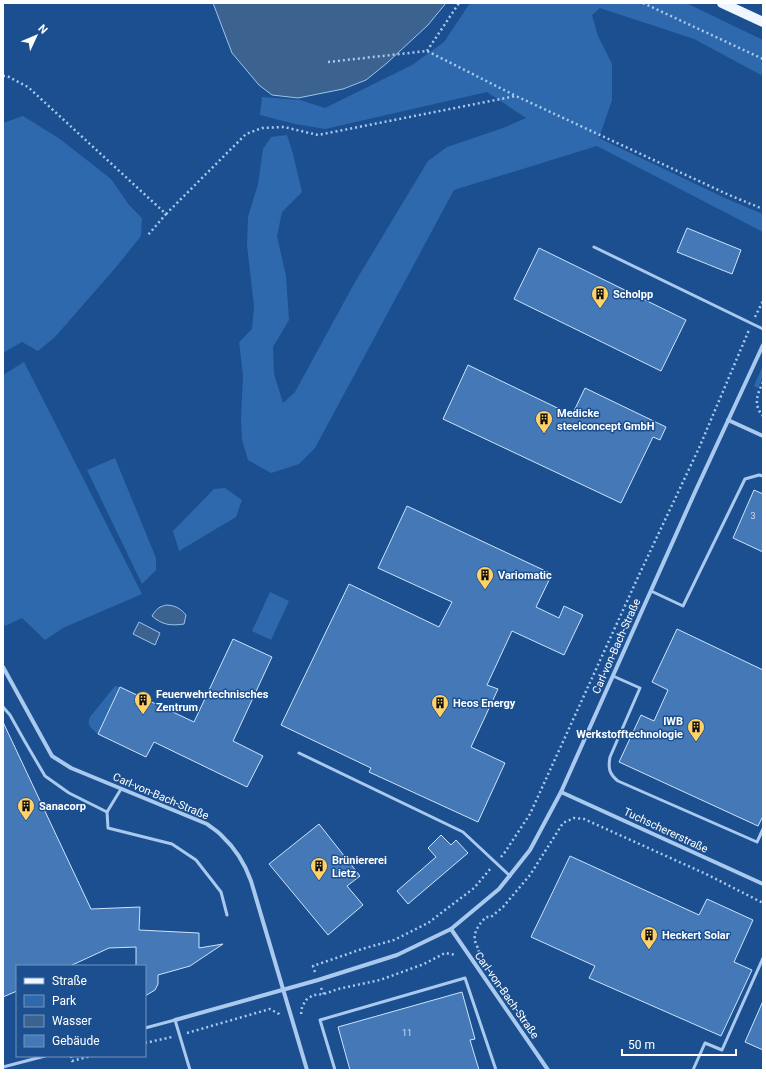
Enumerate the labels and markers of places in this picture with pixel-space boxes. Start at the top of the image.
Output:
building icon: Scholpp [590,284,610,309]
place label: Scholpp [613,288,653,301]
place label: Medicke steelconcept GmbH [557,407,655,433]
building icon: Medicke steelconcept GmbH [534,409,554,434]
building icon: Variomatic [475,565,495,590]
place label: Variomatic [498,569,552,582]
place label: Feuerwehrtechnisches Zentrum [156,688,269,714]
building icon: Feuerwehrtechnisches Zentrum [133,690,153,715]
building icon: Heos Energy [430,693,450,718]
place label: Heos Energy [453,697,516,710]
place label: IWB Werkstofftechnologie [576,715,683,741]
building icon: IWB Werkstofftechnologie [686,717,706,742]
building icon: Sanacorp [16,796,36,821]
place label: Sanacorp [39,800,86,813]
place label: Brüniererei Lietz [332,854,387,880]
building icon: Brüniererei Lietz [309,856,329,881]
building icon: Heckert Solar [639,925,659,950]
place label: Heckert Solar [662,929,730,942]

